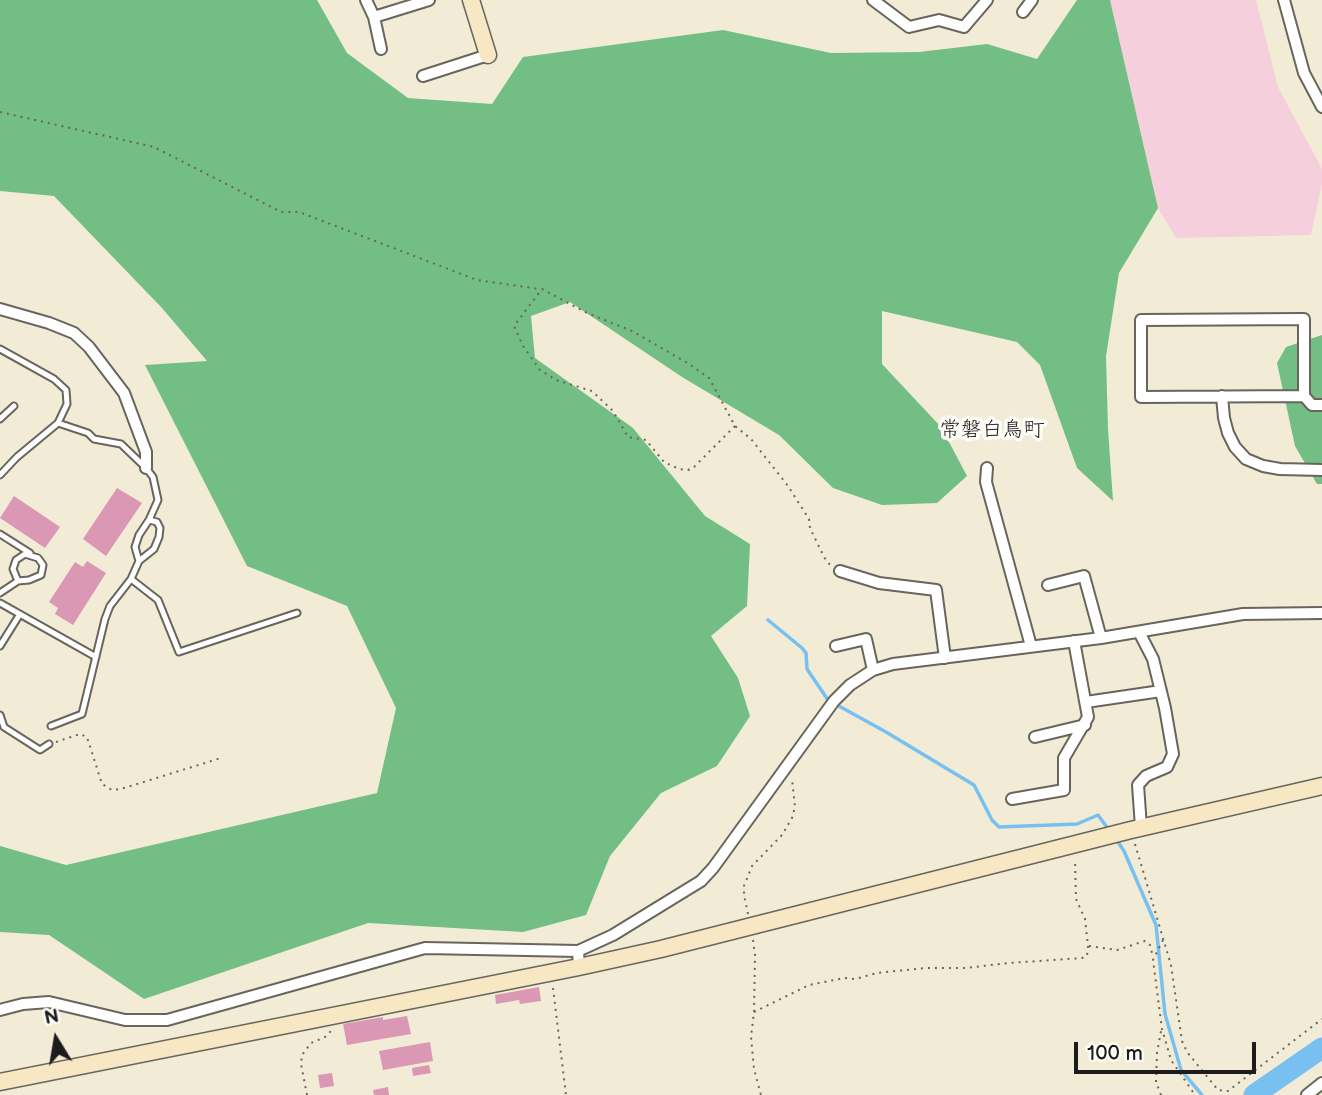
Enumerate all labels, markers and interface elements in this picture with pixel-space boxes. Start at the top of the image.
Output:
district label: 常磐白鳥町 [940,418,1044,444]
north arrow [21,1004,91,1074]
text: N [43,1005,61,1031]
scale bar [1077,1028,1259,1072]
text: 100 m [1087,1041,1143,1066]

